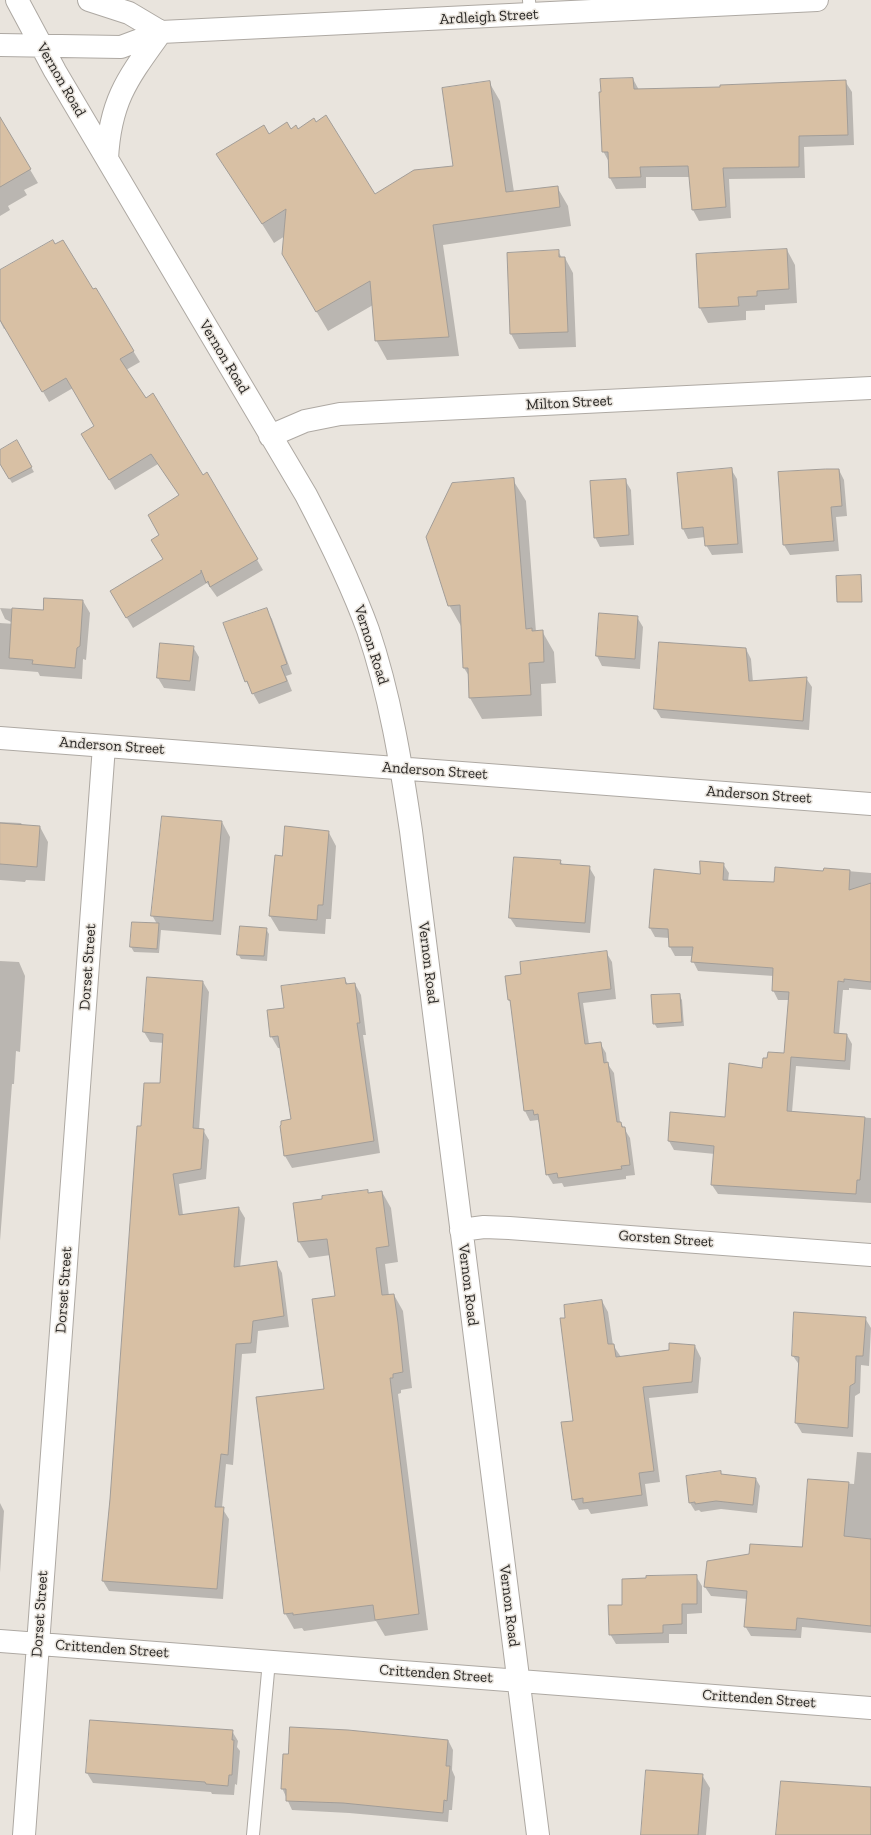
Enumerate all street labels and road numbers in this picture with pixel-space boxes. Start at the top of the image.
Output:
street label: Ardleigh Street [439,5,539,29]
street label: Vernon Road [33,40,89,120]
street label: Vernon Road [195,317,253,397]
street label: Milton Street [525,392,613,414]
street label: Vernon Road [350,603,392,687]
street label: Anderson Street [59,733,165,759]
street label: Anderson Street [382,758,488,784]
street label: Anderson Street [706,782,812,808]
street label: Vernon Road [414,921,442,1005]
street label: Dorset Street [76,923,100,1011]
street label: Gorsten Street [618,1227,714,1251]
street label: Vernon Road [454,1243,482,1327]
street label: Dorset Street [52,1246,76,1334]
street label: Vernon Road [495,1564,523,1648]
street label: Dorset Street [28,1570,52,1658]
street label: Crittenden Street [55,1636,169,1662]
street label: Crittenden Street [379,1661,493,1687]
street label: Crittenden Street [702,1686,816,1712]

